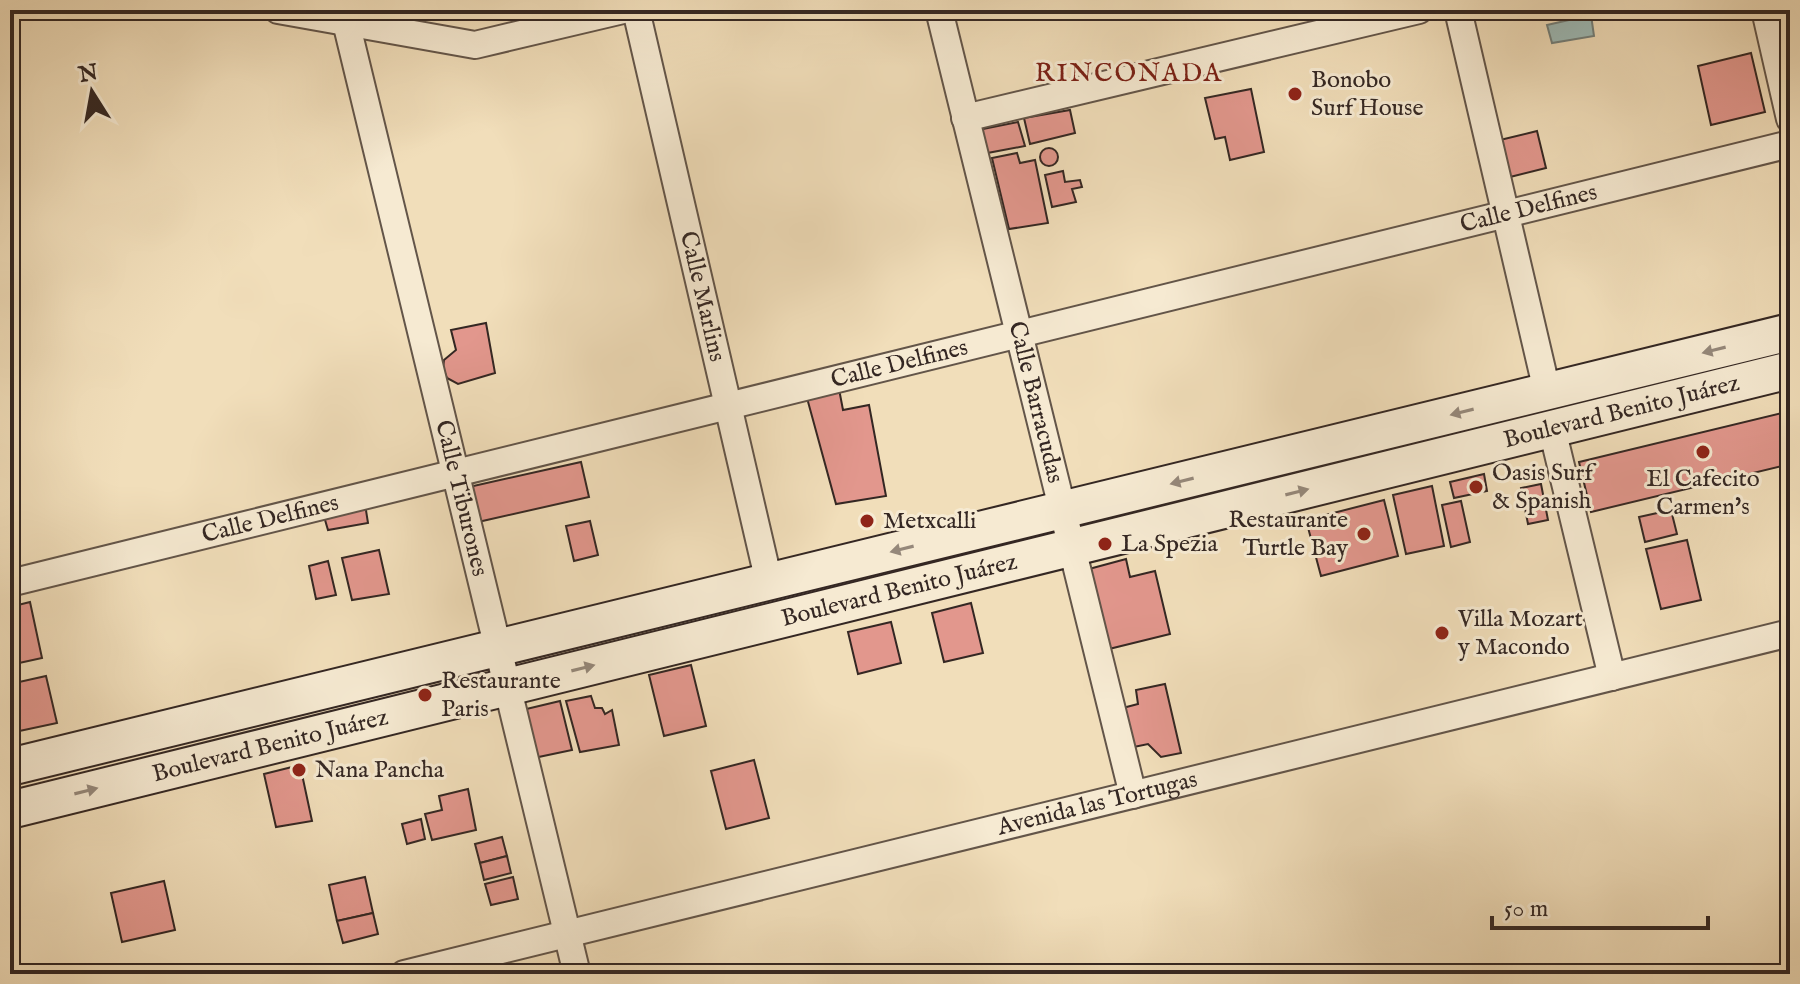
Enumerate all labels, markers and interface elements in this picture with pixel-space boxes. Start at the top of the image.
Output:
north arrow [52,52,132,132]
district label: RINCONADA [1035,57,1223,90]
text: N [76,59,101,90]
place label: Bonobo Surf House [1311,65,1423,124]
marker: Bonobo Surf House [1286,85,1304,103]
street label: Calle Delfines [1457,177,1600,240]
street label: Calle Marlins [672,228,733,365]
street label: Calle Barracudas [1001,318,1071,486]
street label: Calle Delfines [828,332,971,395]
one-way arrow [1702,345,1727,357]
street label: Boulevard Benito Juárez [1500,368,1743,456]
one-way arrow [1449,407,1474,419]
street label: Calle Tiburones [428,417,495,579]
marker: El Cafecito Carmen's [1694,443,1712,461]
place label: Oasis Surf & Spanish [1492,458,1597,517]
place label: El Cafecito Carmen's [1646,464,1760,523]
one-way arrow [1169,475,1194,487]
marker: Oasis Surf & Spanish [1467,478,1485,496]
one-way arrow [1285,485,1310,498]
street label: Calle Delfines [199,487,342,551]
place label: Restaurante Turtle Bay [1228,505,1348,564]
place label: Metxcalli [883,506,976,537]
marker: Metxcalli [858,512,876,530]
marker: Restaurante Turtle Bay [1355,525,1373,543]
place label: La Spezia [1121,529,1219,560]
marker: La Spezia [1096,535,1114,553]
one-way arrow [890,543,915,556]
street label: Boulevard Benito Juárez [778,546,1020,634]
place label: Villa Mozart y Macondo [1457,604,1583,663]
marker: Villa Mozart y Macondo [1433,624,1451,642]
one-way arrow [570,662,595,674]
place label: Restaurante Paris [441,666,561,725]
marker: Restaurante Paris [416,686,434,704]
street label: Boulevard Benito Juárez [149,702,391,790]
place label: Nana Pancha [315,755,445,786]
marker: Nana Pancha [290,761,308,779]
street label: Avenida las Tortugas [993,764,1201,843]
one-way arrow [73,785,98,797]
scale bar [1492,880,1708,930]
text: 50 m [1504,894,1548,925]

